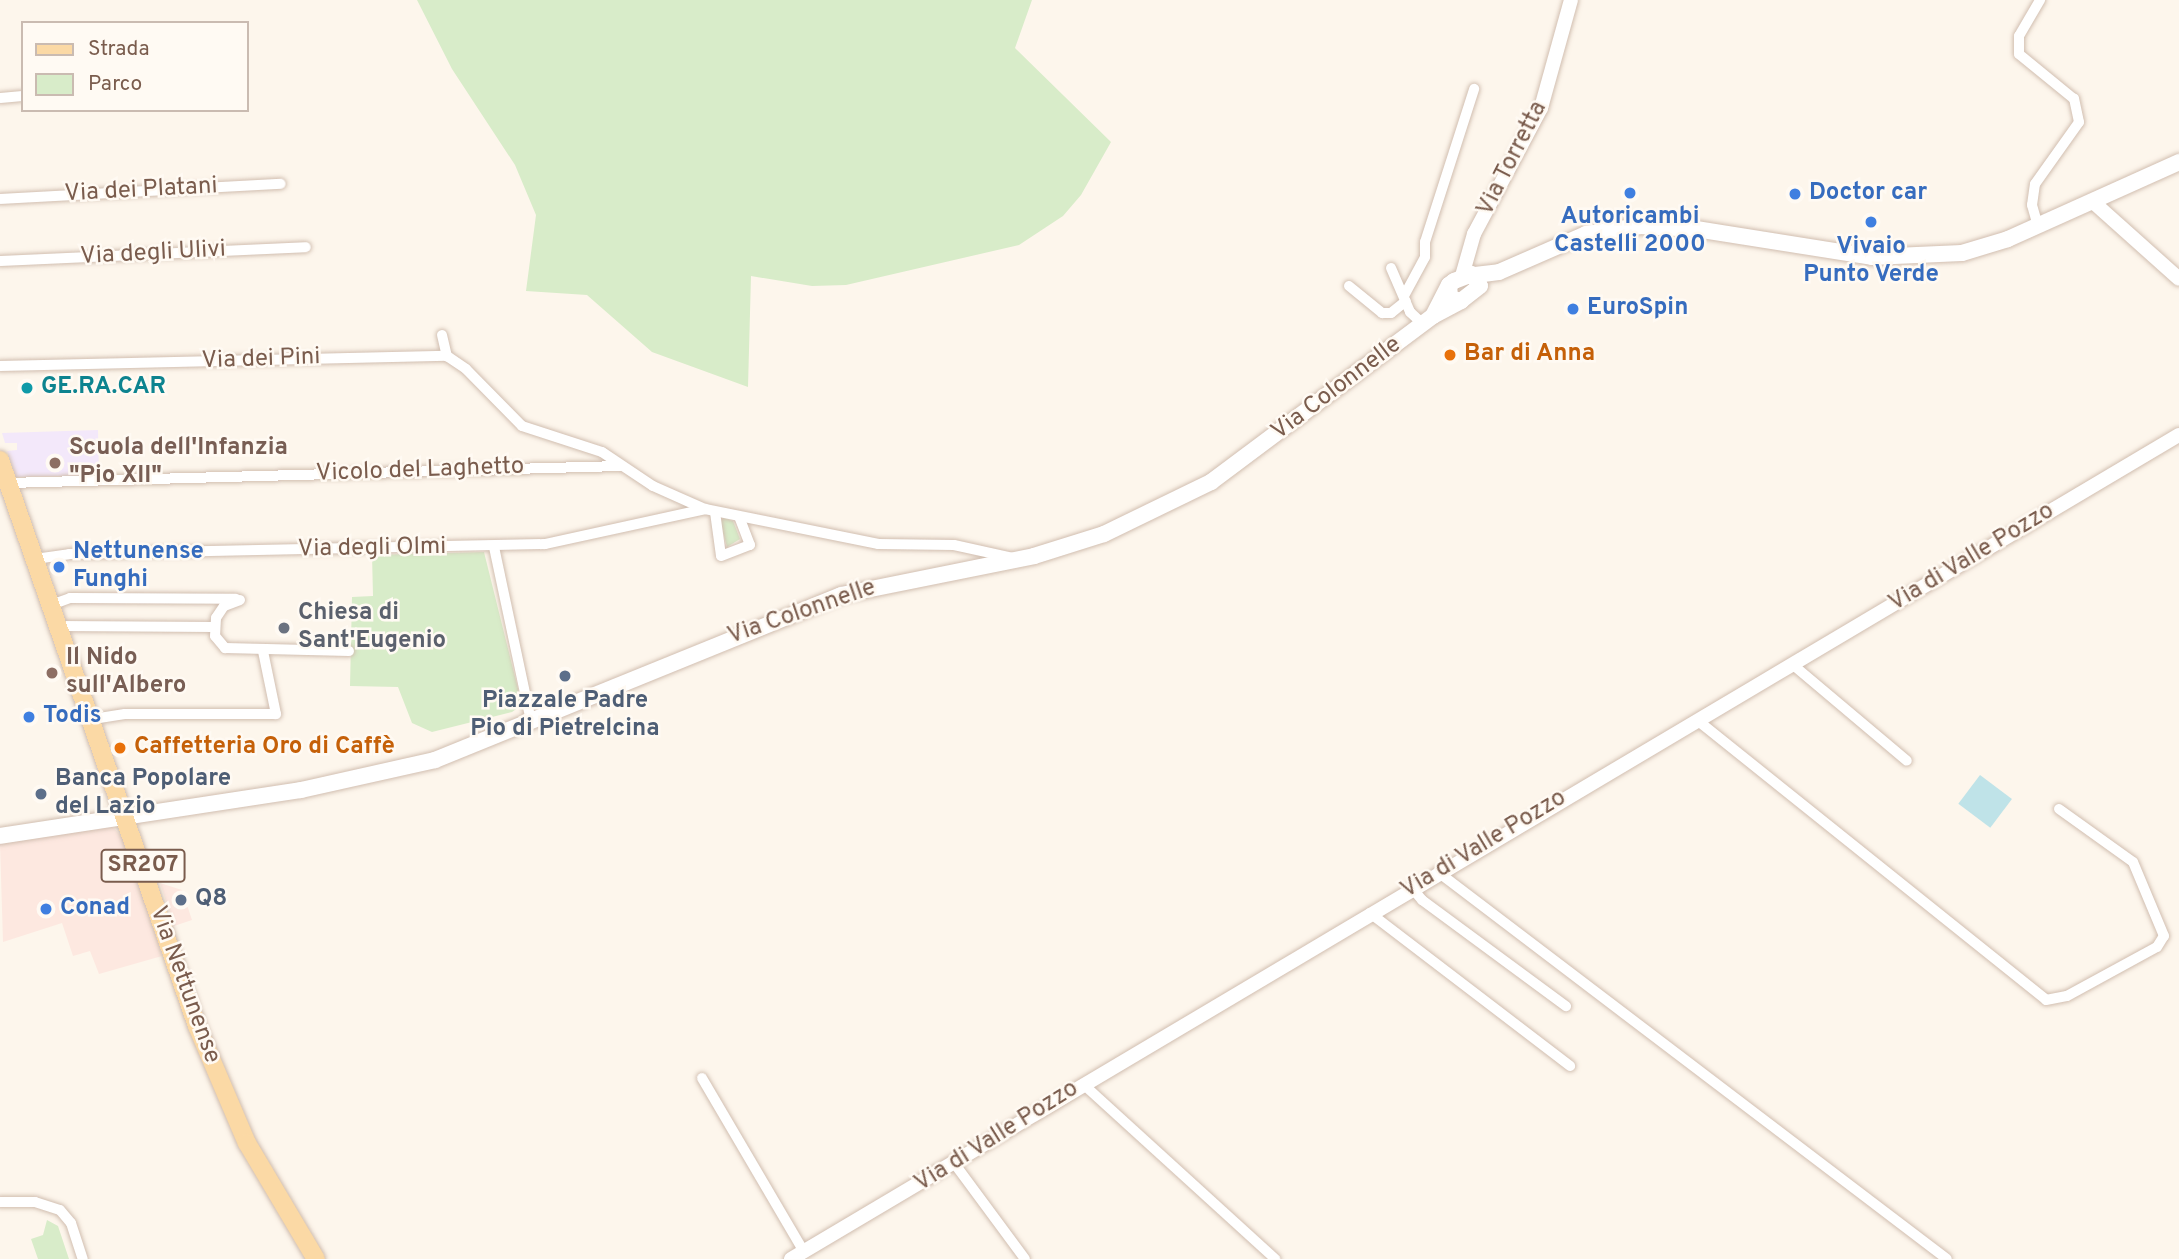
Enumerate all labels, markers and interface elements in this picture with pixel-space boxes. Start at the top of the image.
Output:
legend [21,21,248,112]
text: Strada [88,36,149,63]
text: Parco [88,71,142,98]
street label: Via Torretta [1472,96,1554,222]
street label: Via dei Platani [64,173,218,209]
place label: Doctor car [1809,180,1927,208]
marker: Autoricambi Castelli 2000 [1622,185,1638,201]
marker: Doctor car [1787,186,1803,202]
place label: Autoricambi Castelli 2000 [1554,204,1706,260]
marker: Vivaio Punto Verde [1863,214,1879,230]
place label: Vivaio Punto Verde [1803,234,1939,290]
street label: Via degli Ulivi [80,236,226,272]
place label: EuroSpin [1587,295,1688,323]
marker: EuroSpin [1565,301,1581,317]
street label: Via Colonnelle [1267,331,1407,447]
place label: Bar di Anna [1464,341,1596,369]
street label: Via dei Pini [201,344,321,376]
marker: Bar di Anna [1442,347,1458,363]
place label: GE.RA.CAR [41,374,166,402]
marker: GE.RA.CAR [19,380,35,396]
place label: Scuola dell'Infanzia "Pio XII" [69,435,288,491]
street label: Vicolo del Laghetto [315,453,525,489]
marker: Scuola dell'Infanzia "Pio XII" [47,455,63,471]
street label: Via di Valle Pozzo [1884,497,2060,619]
street label: Via degli Olmi [297,533,447,565]
place label: Nettunense Funghi [73,539,204,595]
marker: Nettunense Funghi [51,559,67,575]
street label: Via Colonnelle [724,574,880,652]
place label: Chiesa di Sant'Eugenio [298,600,446,656]
marker: Chiesa di Sant'Eugenio [276,620,292,636]
place label: Il Nido sull'Albero [66,645,186,701]
marker: Il Nido sull'Albero [44,665,60,681]
marker: Piazzale Padre Pio di Pietrelcina [557,668,573,684]
place label: Piazzale Padre Pio di Pietrelcina [470,688,660,744]
place label: Todis [43,703,102,731]
marker: Todis [21,709,37,725]
place label: Caffetteria Oro di Caffè [134,734,395,762]
marker: Caffetteria Oro di Caffè [112,740,128,756]
place label: Banca Popolare del Lazio [55,766,231,822]
street label: Via di Valle Pozzo [1396,784,1572,906]
marker: Banca Popolare del Lazio [33,786,49,802]
road number: SR207 [99,846,187,886]
place label: Q8 [195,886,227,914]
marker: Q8 [173,892,189,908]
place label: Conad [60,895,130,923]
marker: Conad [38,901,54,917]
street label: Via Nettunense [142,903,226,1067]
street label: Via di Valle Pozzo [909,1075,1085,1199]

